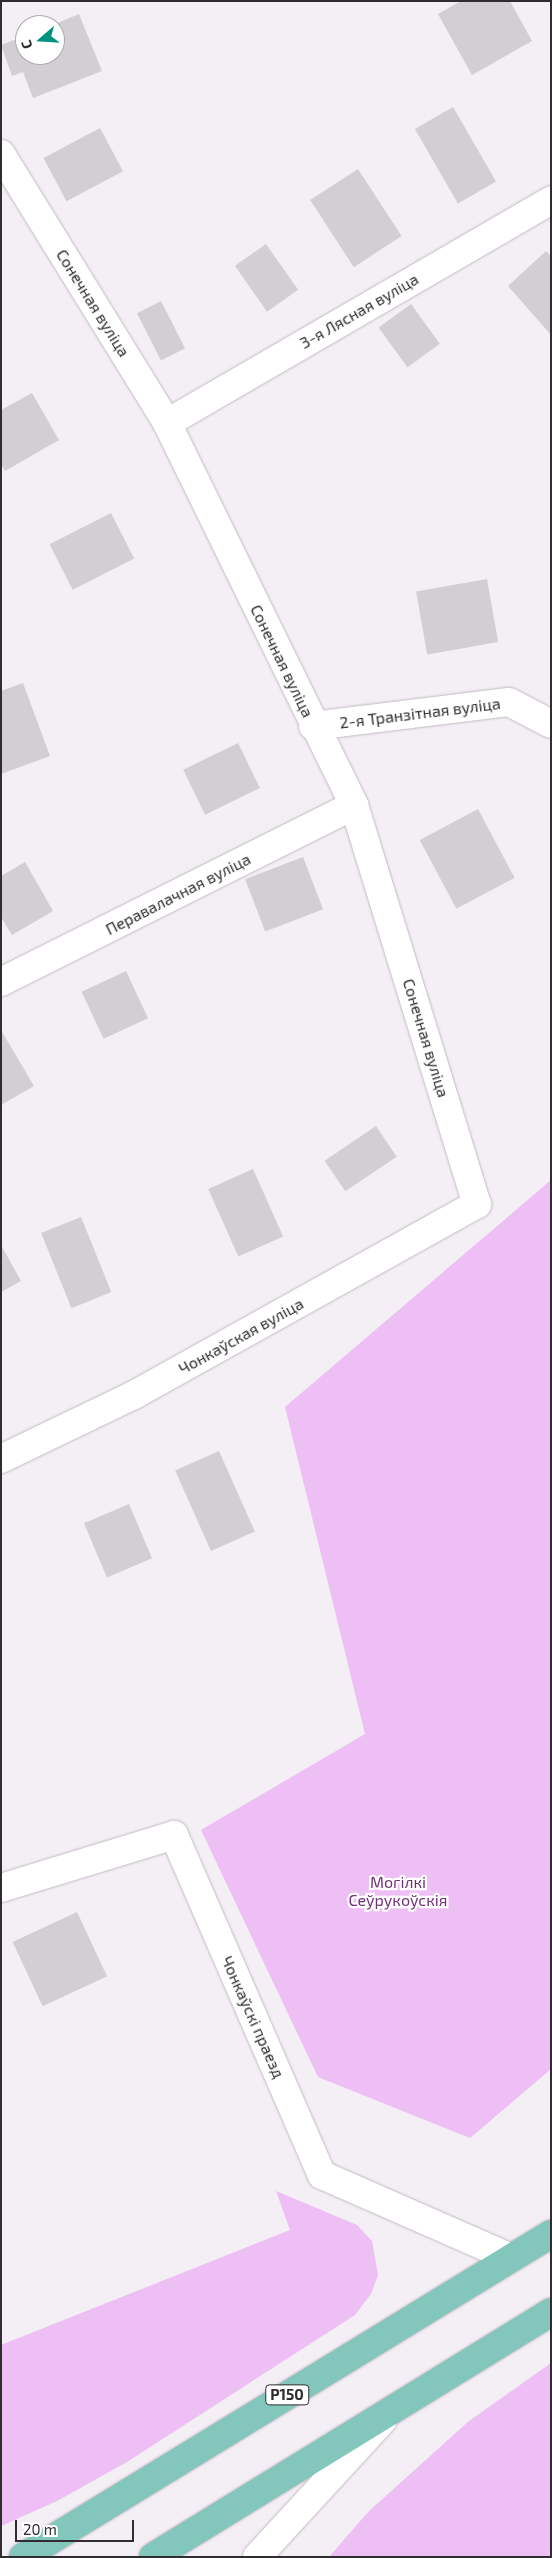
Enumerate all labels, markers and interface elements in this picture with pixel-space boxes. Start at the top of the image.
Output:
north arrow [15,15,65,65]
text: С [17,38,36,51]
street label: Сонечная вуліца [52,246,134,360]
street label: 3-я Лясная вуліца [296,269,422,353]
street label: Сонечная вуліца [246,601,318,721]
street label: 2-я Транзітная вуліца [338,694,502,732]
street label: Перавалачная вуліца [102,849,254,939]
street label: Сонечная вуліца [399,976,453,1100]
street label: Чонкаўская вуліца [175,1294,307,1378]
park label: Могілкі Сеўрукоўскія [349,1872,447,1910]
street label: Чонкаўскі праезд [217,1953,289,2081]
road number: Р150 [264,2382,310,2408]
scale bar [18,2510,136,2542]
text: 20 m [23,2520,57,2538]

